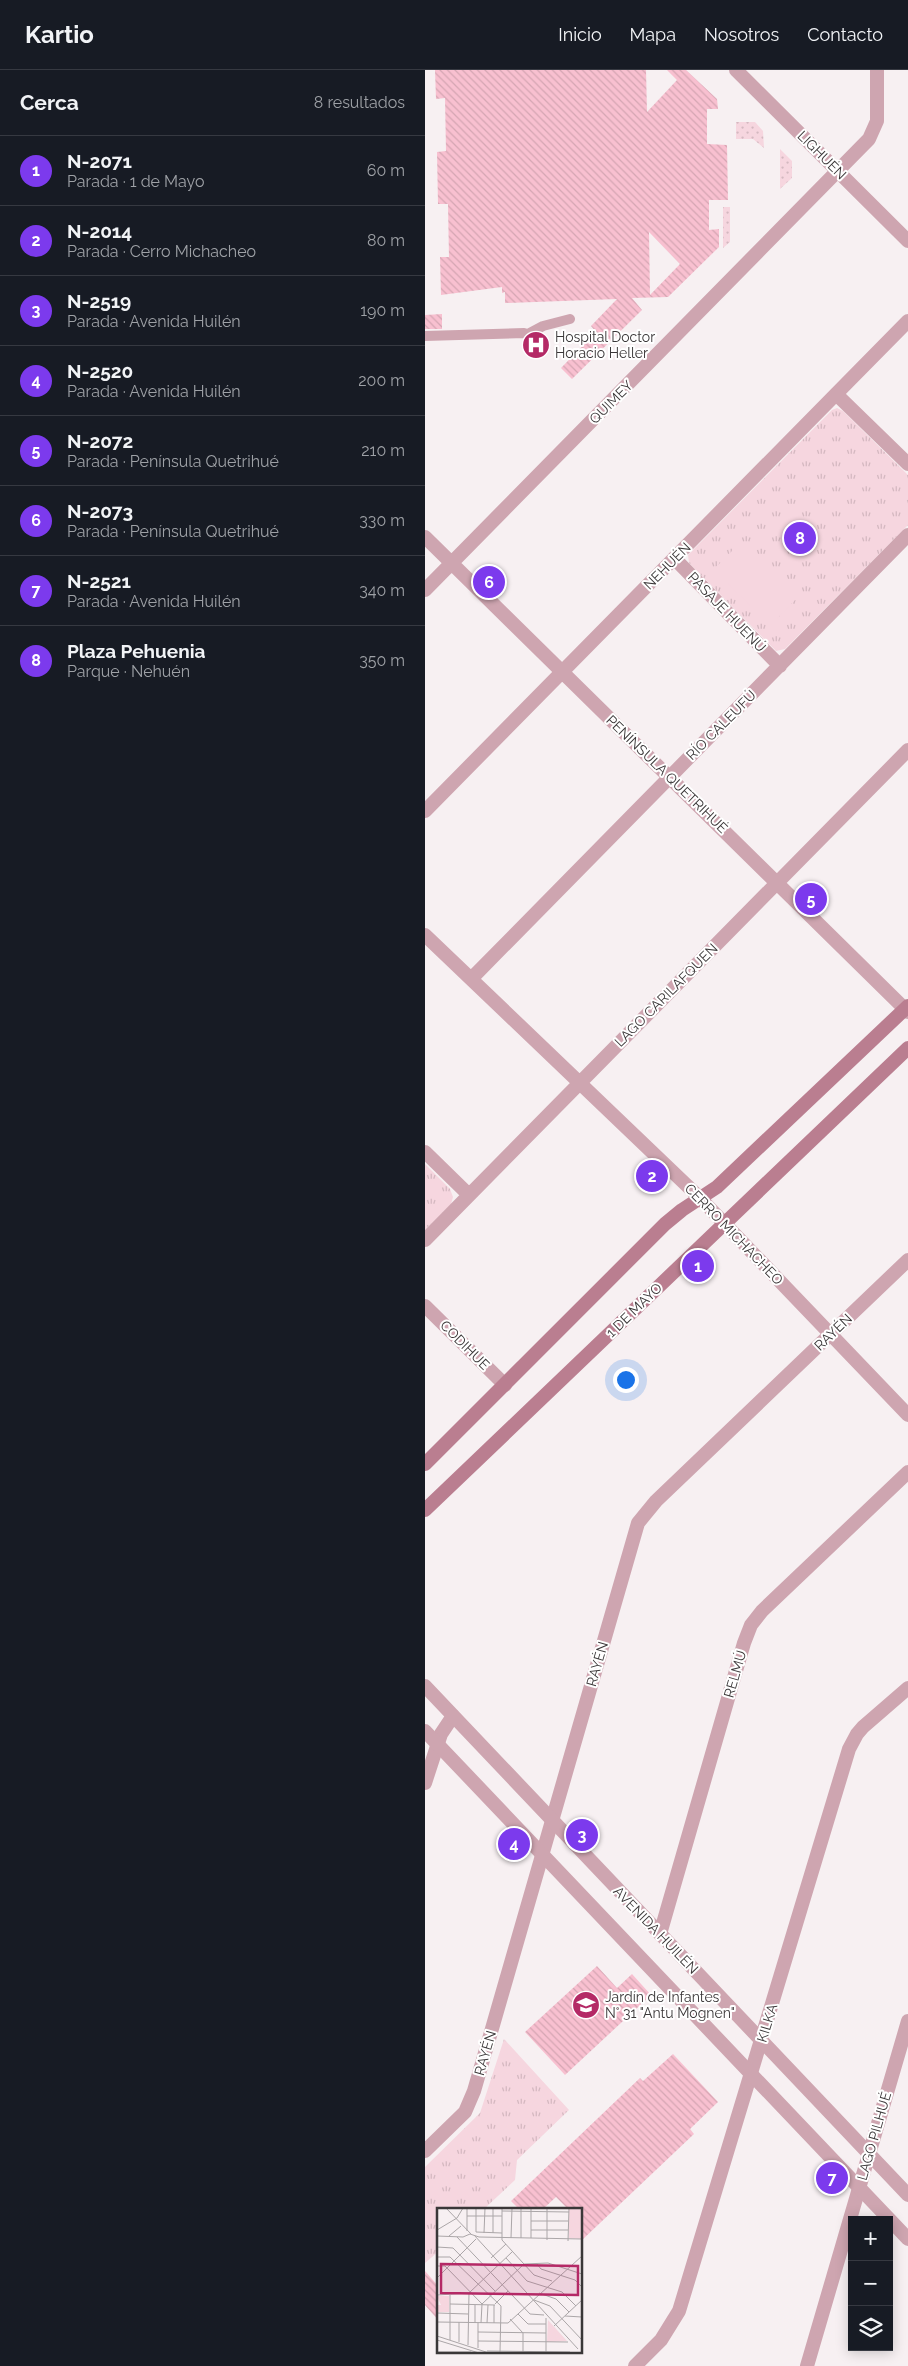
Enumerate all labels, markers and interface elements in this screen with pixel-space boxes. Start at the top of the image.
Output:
text: Kartio [25,20,94,49]
text: Inicio [558,24,602,45]
text: Mapa [630,24,676,45]
text: Nosotros [704,24,779,45]
text: Contacto [807,24,883,45]
text: Cerca [20,90,79,115]
text: 8 resultados [314,93,405,112]
street label: LIGHUÉN [794,127,850,183]
text: N-2071 [67,150,132,172]
text: 1 [32,161,40,180]
text: 60 m [367,161,405,180]
text: Parada · 1 de Mayo [67,172,204,191]
text: N-2014 [67,220,132,242]
text: 2 [31,231,41,250]
text: 80 m [367,231,405,250]
text: Parada · Cerro Michacheo [67,242,256,261]
text: N-2519 [67,290,131,312]
text: 3 [32,301,40,320]
text: 190 m [360,301,405,320]
text: Parada · Avenida Huilén [67,312,241,331]
place label: Hospital Doctor Horacio Heller [555,329,655,361]
hospital icon: Hospital Doctor Horacio Heller [521,330,551,360]
text: N-2520 [67,360,133,382]
text: 4 [31,371,41,390]
text: 200 m [358,371,405,390]
street label: QUIMEY [586,377,636,427]
text: Parada · Avenida Huilén [67,382,241,401]
text: N-2072 [67,430,133,452]
text: 5 [32,441,40,460]
text: 210 m [361,441,405,460]
text: Parada · Península Quetrihué [67,452,279,471]
text: N-2073 [67,500,133,522]
text: 6 [31,511,41,530]
text: 330 m [359,511,405,530]
pin: 8 [784,519,816,557]
text: Parada · Península Quetrihué [67,522,279,541]
street label: NEHUÉN [640,539,694,593]
pin: 6 [473,563,505,601]
street label: PASAJE HUENÚ [685,568,770,655]
text: N-2521 [67,570,131,592]
text: 7 [32,581,40,600]
text: 340 m [359,581,405,600]
text: Parada · Avenida Huilén [67,592,241,611]
text: Plaza Pehuenia [67,640,205,662]
text: 8 [31,651,41,670]
text: 350 m [359,651,405,670]
text: Parque · Nehuén [67,662,190,681]
street label: RÍO CALEUFÚ [682,686,759,763]
street label: PENÍNSULA QUETRIHUÉ [603,711,732,836]
pin: 5 [795,880,827,918]
street label: LAGO CARILAFQUEN [611,940,721,1050]
pin: 2 [636,1157,668,1195]
street label: CERRO MICHACHEO [682,1180,786,1288]
pin: 1 [682,1247,714,1285]
street label: 1 DE MAYO [603,1279,665,1341]
street label: RAYÉN [810,1310,855,1354]
street label: CODIHUE [437,1317,493,1373]
your location [613,1367,639,1393]
street label: RAYÉN [582,1639,611,1688]
street label: RELMÚ [720,1648,749,1700]
pin: 3 [566,1816,598,1854]
pin: 4 [498,1825,530,1863]
street label: AVENIDA HUILÉN [610,1882,702,1977]
place label: Jardín de Infantes N° 31 "Antu Mognen" [605,1989,735,2021]
school or university icon: Jardín de Infantes N° 31 "Antu Mognen" [571,1990,601,2020]
street label: KILKA [754,2001,781,2044]
street label: RAYÉN [470,2028,499,2077]
street label: LAGO PILHUÉ [853,2090,894,2182]
pin: 7 [816,2159,848,2197]
inset map [437,2208,583,2354]
map controls [848,2216,893,2351]
button: + [848,2216,893,2261]
button: − [848,2261,893,2306]
button: layers [848,2306,893,2351]

